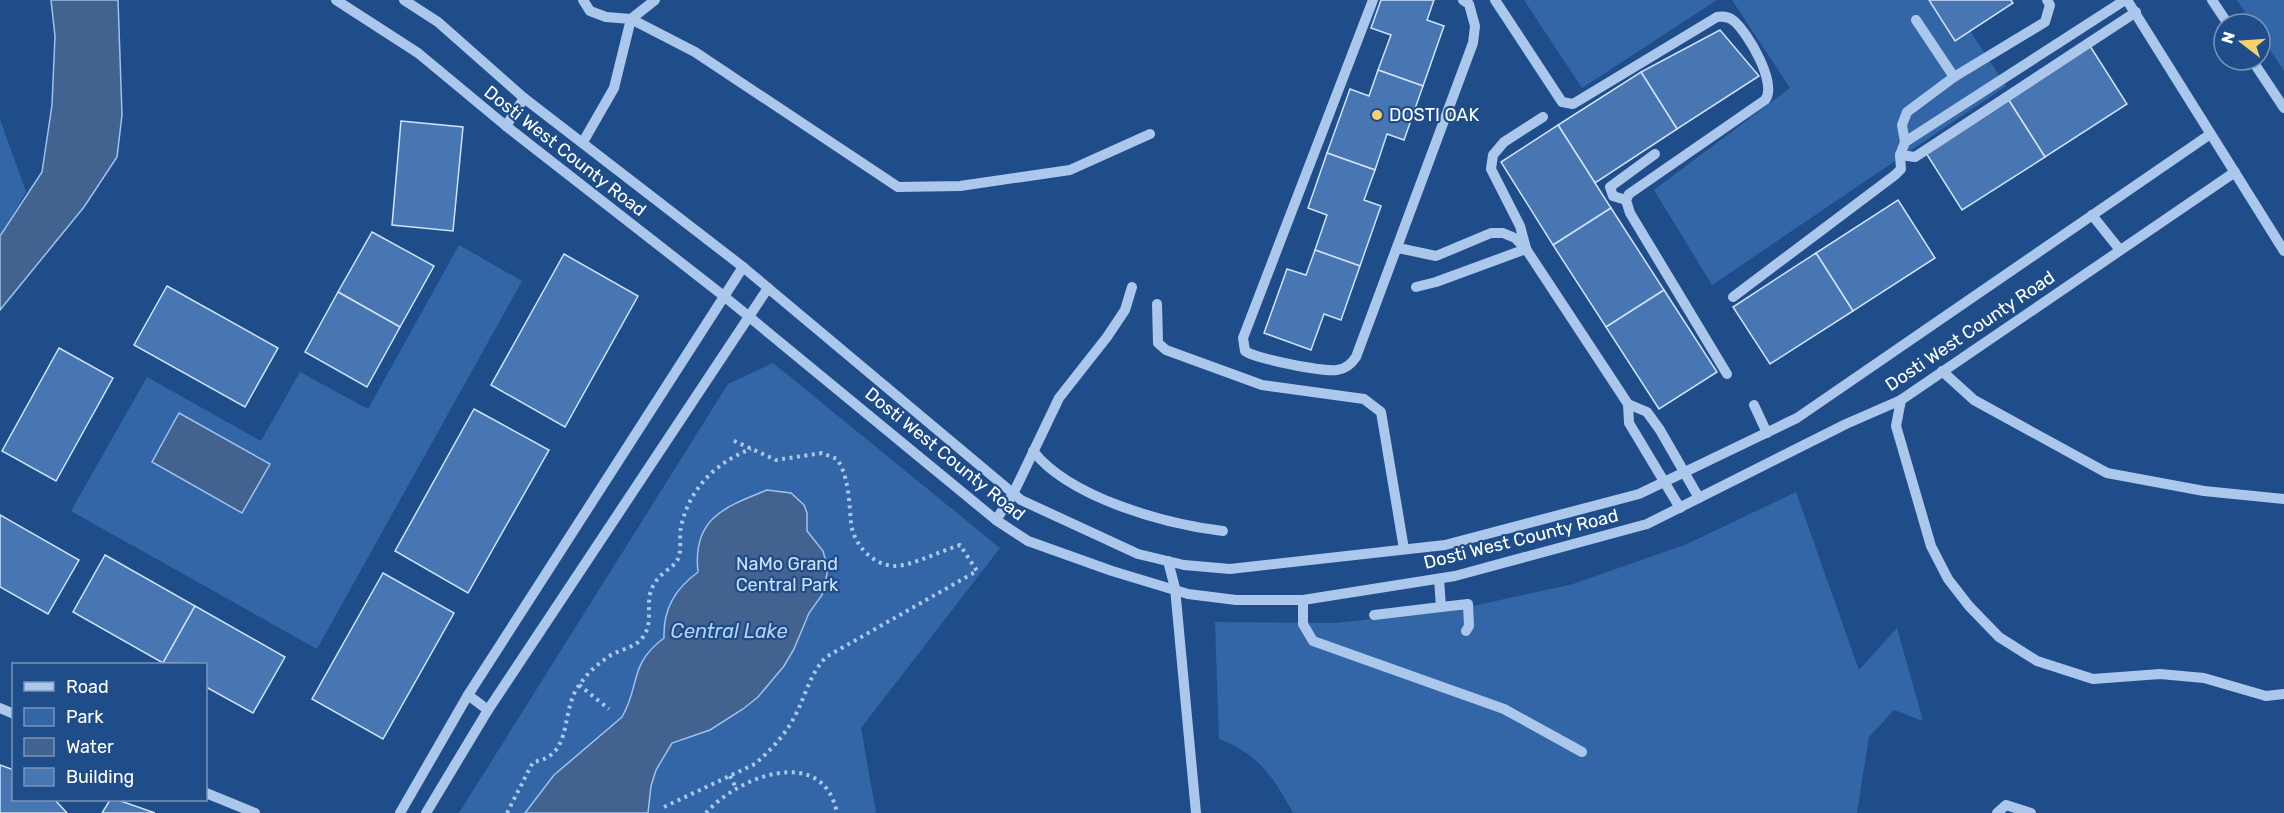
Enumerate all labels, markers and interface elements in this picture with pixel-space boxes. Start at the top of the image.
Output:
north arrow [2212,12,2272,72]
text: N [2217,29,2239,46]
street label: Dosti West County Road [480,81,650,221]
place label: DOSTI OAK [1389,104,1479,126]
marker: DOSTI OAK [1370,108,1384,122]
street label: Dosti West County Road [1881,266,2059,396]
street label: Dosti West County Road [860,383,1030,525]
street label: Dosti West County Road [1421,504,1621,574]
park label: NaMo Grand Central Park [736,553,839,596]
water label: Central Lake [670,619,788,643]
legend [12,663,207,801]
text: Road [66,676,109,698]
text: Park [66,706,104,728]
text: Water [66,736,114,758]
text: Building [66,766,134,788]

